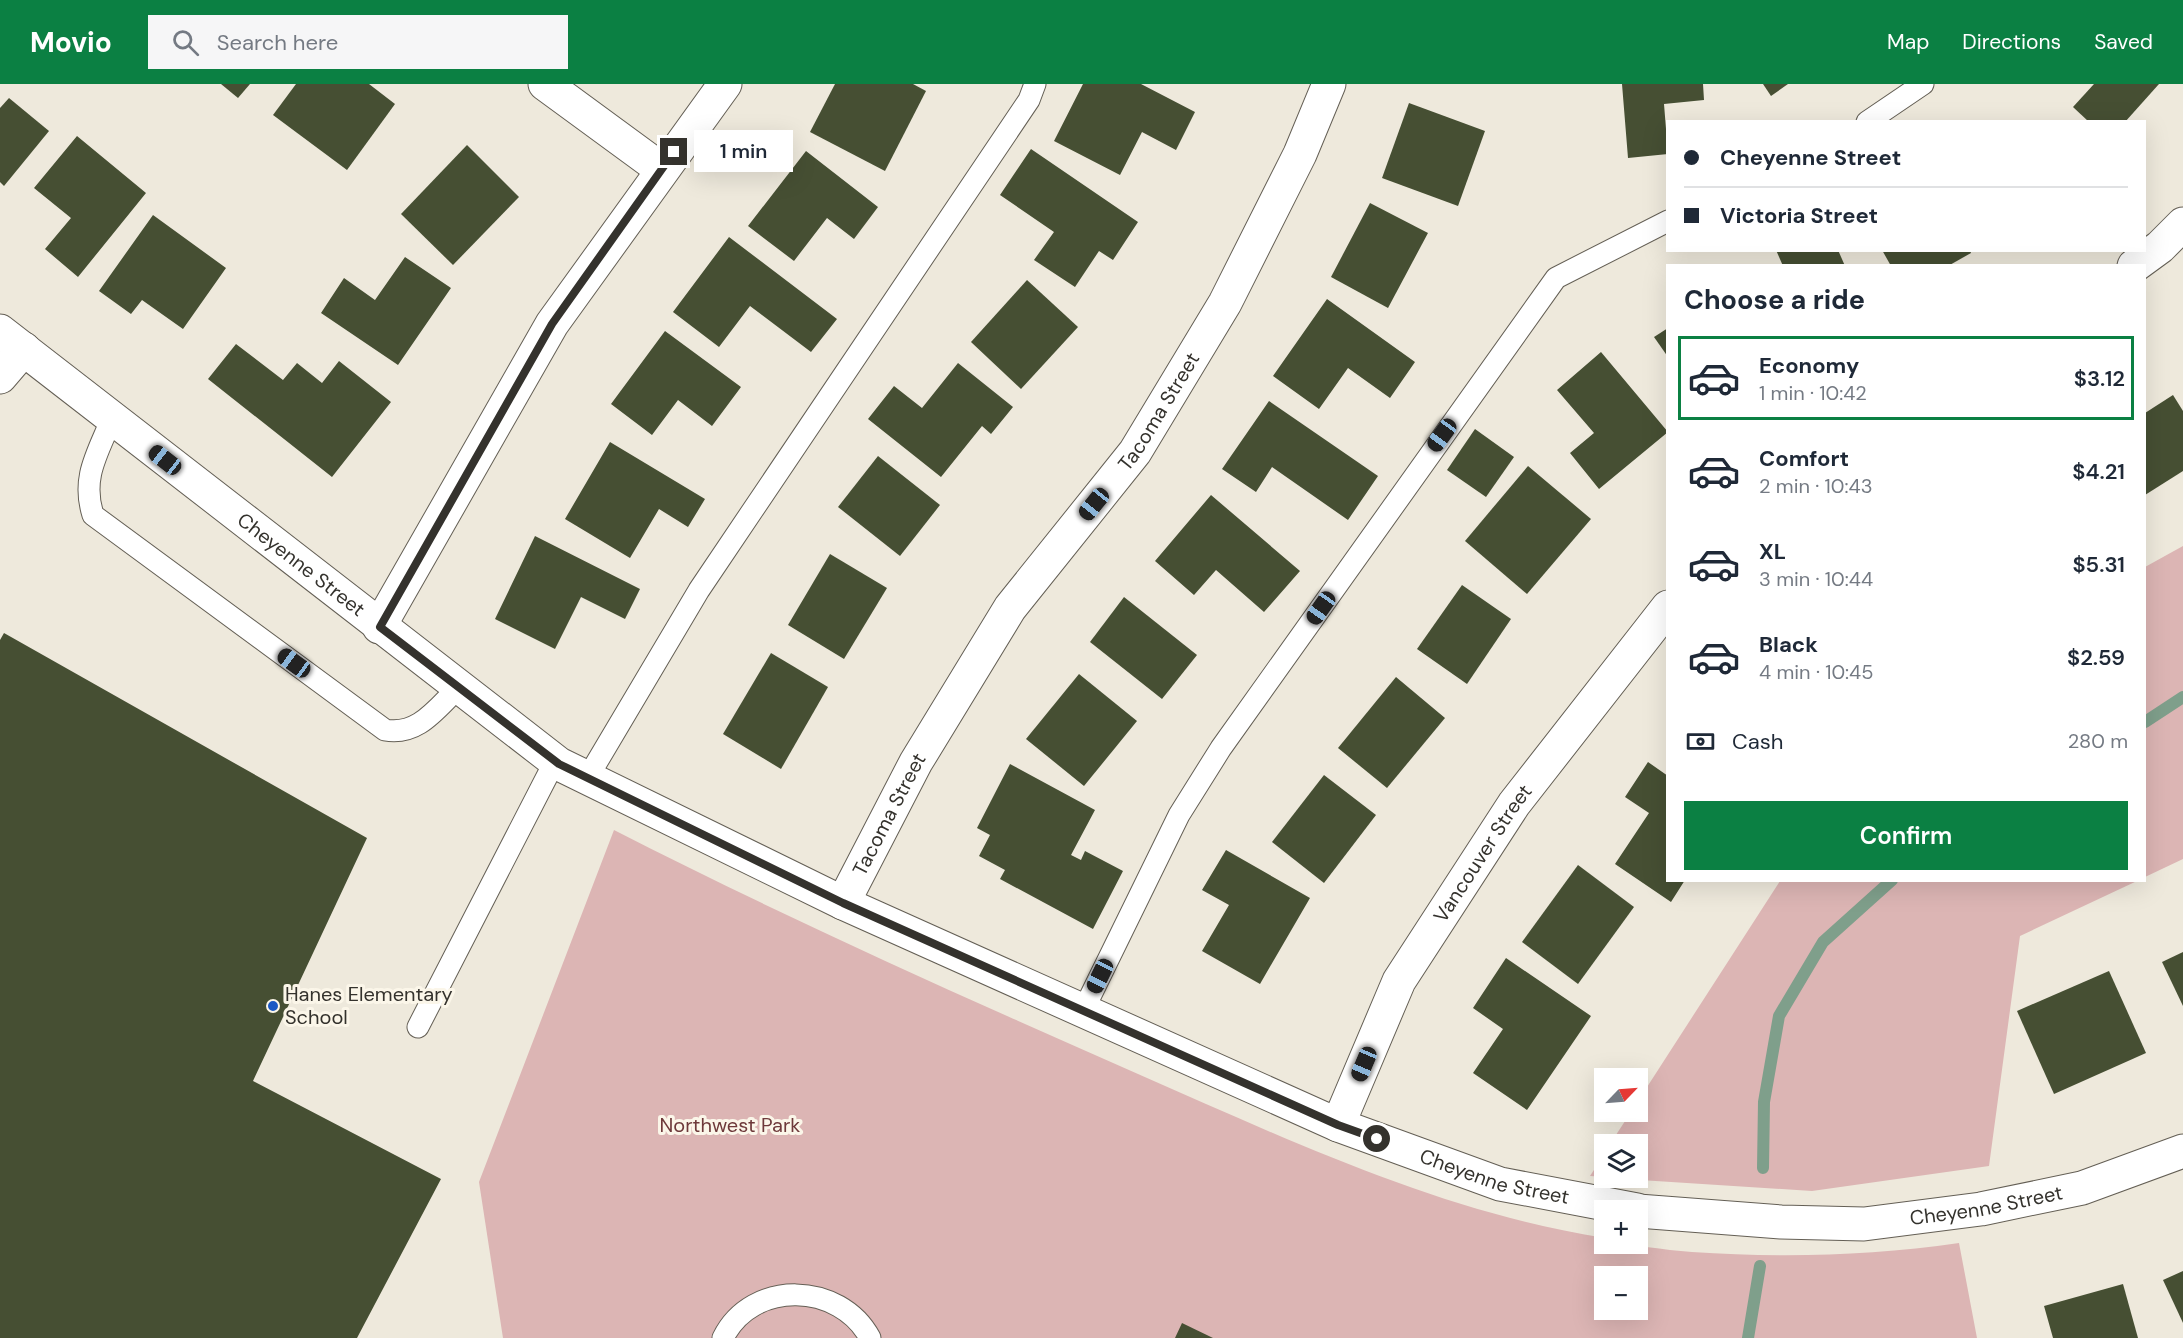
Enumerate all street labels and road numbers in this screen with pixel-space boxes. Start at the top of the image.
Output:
street label: Tacoma Street [1112,347,1205,476]
street label: Cheyenne Street [232,507,370,622]
street label: Tacoma Street [846,748,932,880]
street label: Vancouver Street [1428,779,1538,927]
street label: Cheyenne Street [1416,1143,1572,1210]
street label: Cheyenne Street [1908,1179,2065,1231]

